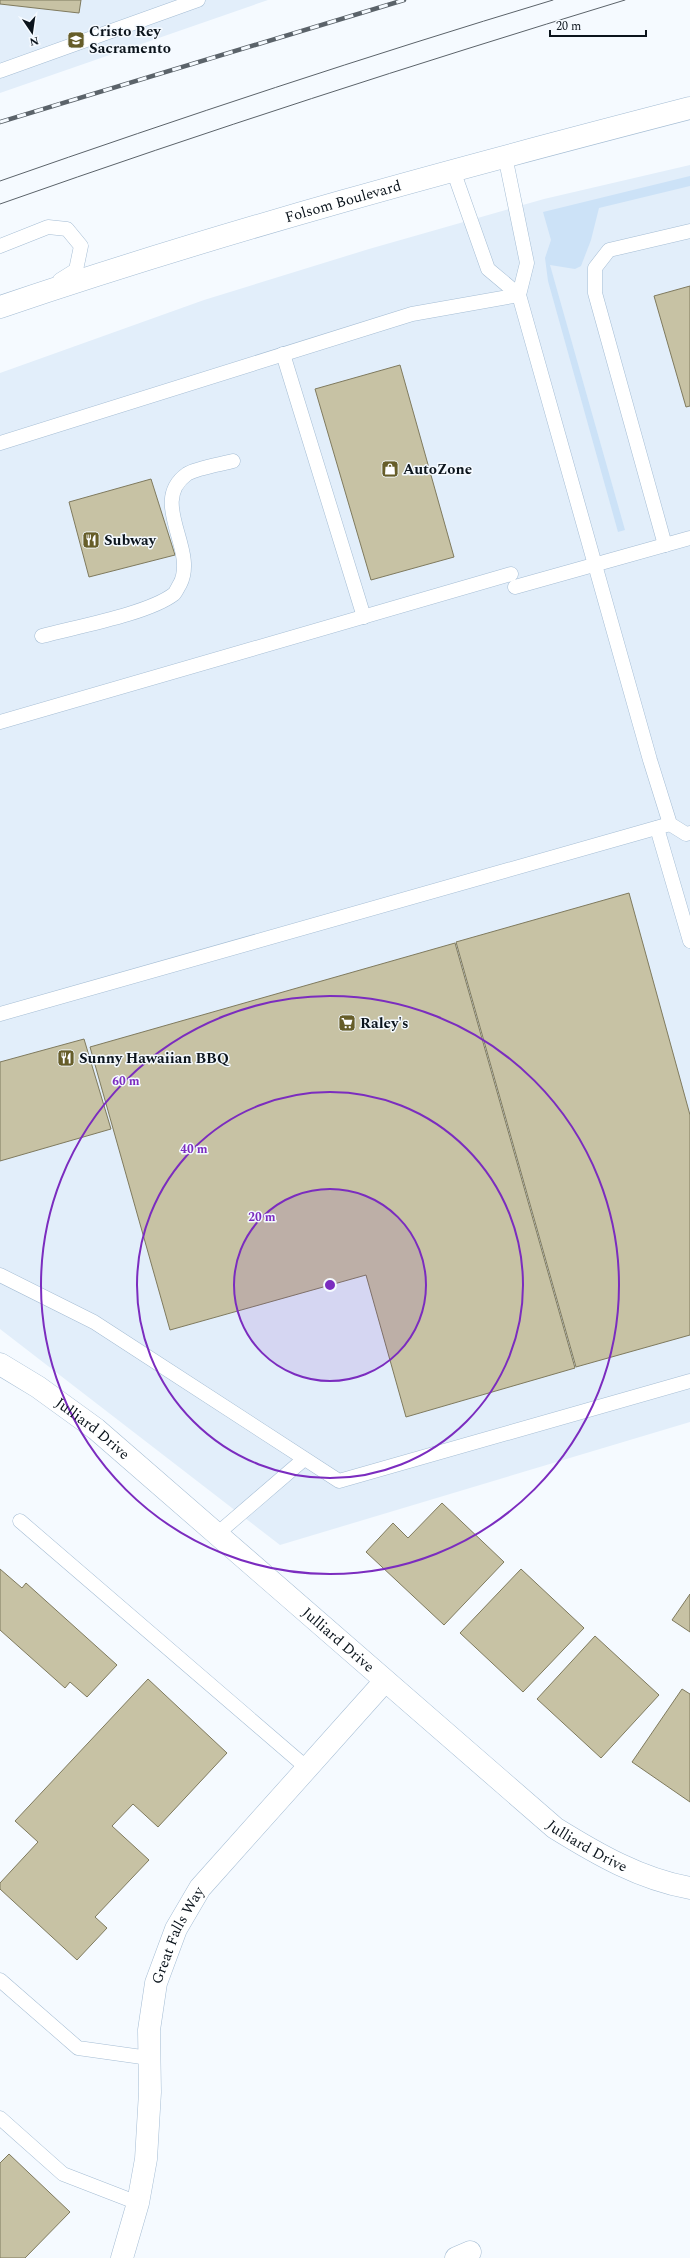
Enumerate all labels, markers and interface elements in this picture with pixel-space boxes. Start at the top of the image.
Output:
north arrow [12,12,52,52]
scale bar [550,12,646,38]
text: 20 m [556,17,581,36]
place label: Cristo Rey Sacramento [89,20,171,60]
school or university icon: Cristo Rey Sacramento [66,30,86,50]
text: N [28,32,40,51]
street label: Folsom Boulevard [282,174,404,229]
place label: AutoZone [403,458,472,481]
shop icon: AutoZone [380,459,400,479]
place label: Subway [104,529,157,552]
restaurant icon: Subway [81,530,101,550]
place label: Raley's [360,1012,409,1035]
supermarket icon: Raley's [337,1013,357,1033]
place label: Sunny Hawaiian BBQ [79,1047,230,1070]
restaurant icon: Sunny Hawaiian BBQ [56,1048,76,1068]
text: 60 m [112,1072,140,1091]
text: 40 m [180,1140,208,1159]
text: 20 m [248,1208,276,1227]
centre of rings [323,1278,337,1292]
street label: Julliard Drive [50,1392,135,1466]
street label: Julliard Drive [296,1602,379,1678]
street label: Julliard Drive [541,1814,631,1879]
street label: Great Falls Way [146,1882,211,1988]

